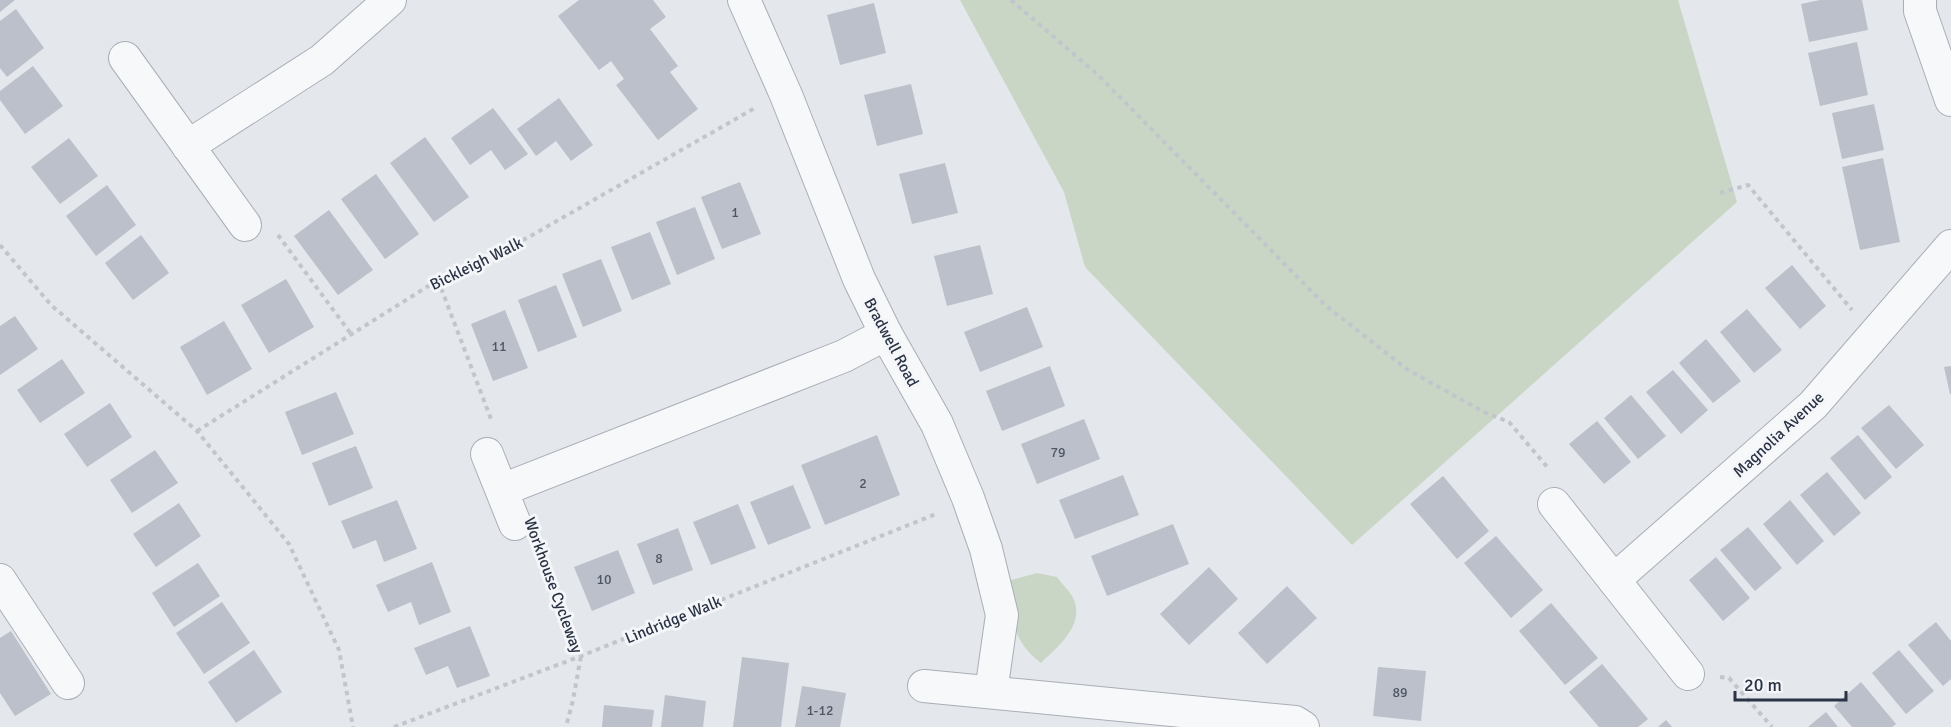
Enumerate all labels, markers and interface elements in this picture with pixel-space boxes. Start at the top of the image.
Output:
house number: 1 [731,204,739,221]
street label: Bickleigh Walk [427,233,526,295]
street label: Bradwell Road [859,294,923,390]
house number: 11 [491,338,507,355]
street label: Magnolia Avenue [1729,387,1828,482]
house number: 79 [1050,444,1066,461]
house number: 2 [859,475,867,492]
street label: Workhouse Cycleway [519,515,587,657]
house number: 8 [655,550,663,567]
house number: 10 [596,571,612,588]
street label: Lindridge Walk [622,591,725,648]
scale bar [1735,664,1846,702]
text: 20 m [1744,674,1782,696]
house number: 89 [1392,684,1408,701]
house number: 1-12 [806,702,834,719]

